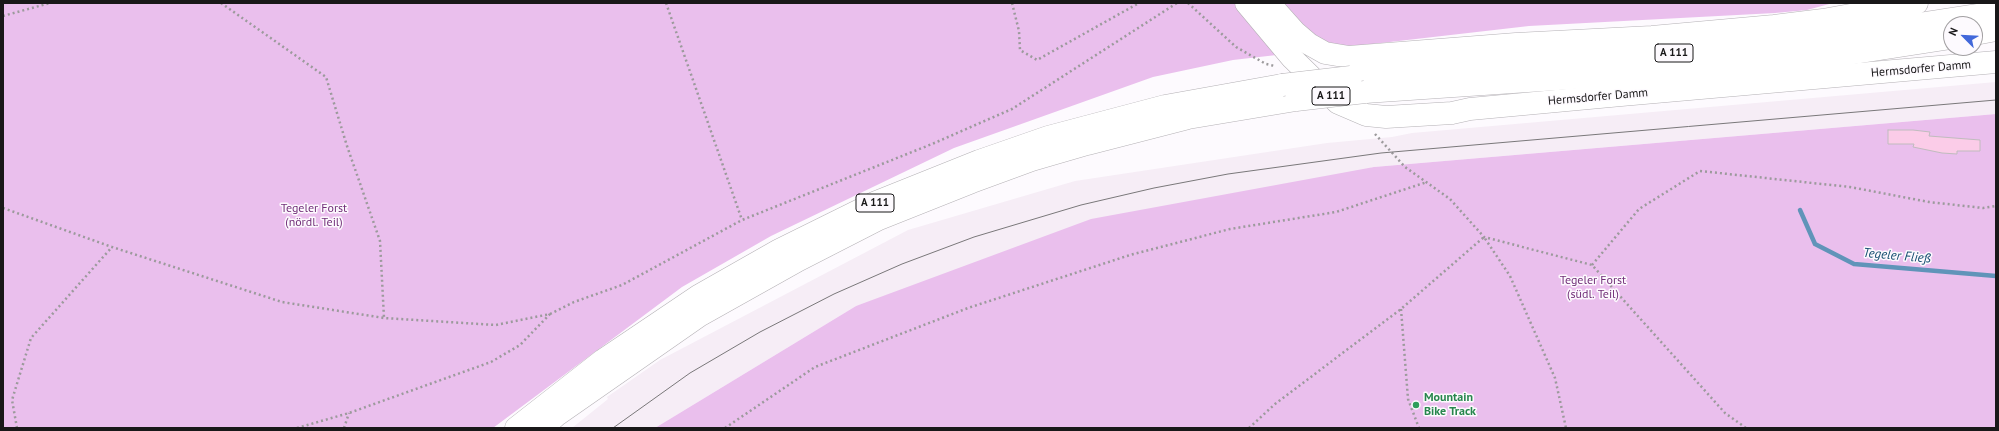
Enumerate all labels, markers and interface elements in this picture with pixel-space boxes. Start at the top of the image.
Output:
north arrow [1943,16,1983,56]
text: N [1945,25,1961,38]
road number: A 111 [1655,44,1693,62]
street label: Hermsdorfer Damm [1870,57,1972,81]
street label: Hermsdorfer Damm [1547,85,1649,109]
road number: A 111 [1312,87,1350,105]
road number: A 111 [856,194,894,212]
park label: Tegeler Forst (nördl. Teil) [281,202,347,230]
water label: Tegeler Fließ [1863,245,1931,267]
park label: Tegeler Forst (südl. Teil) [1560,274,1626,302]
place label: Mountain Bike Track [1424,391,1476,419]
marker: Mountain Bike Track [1411,400,1421,410]

